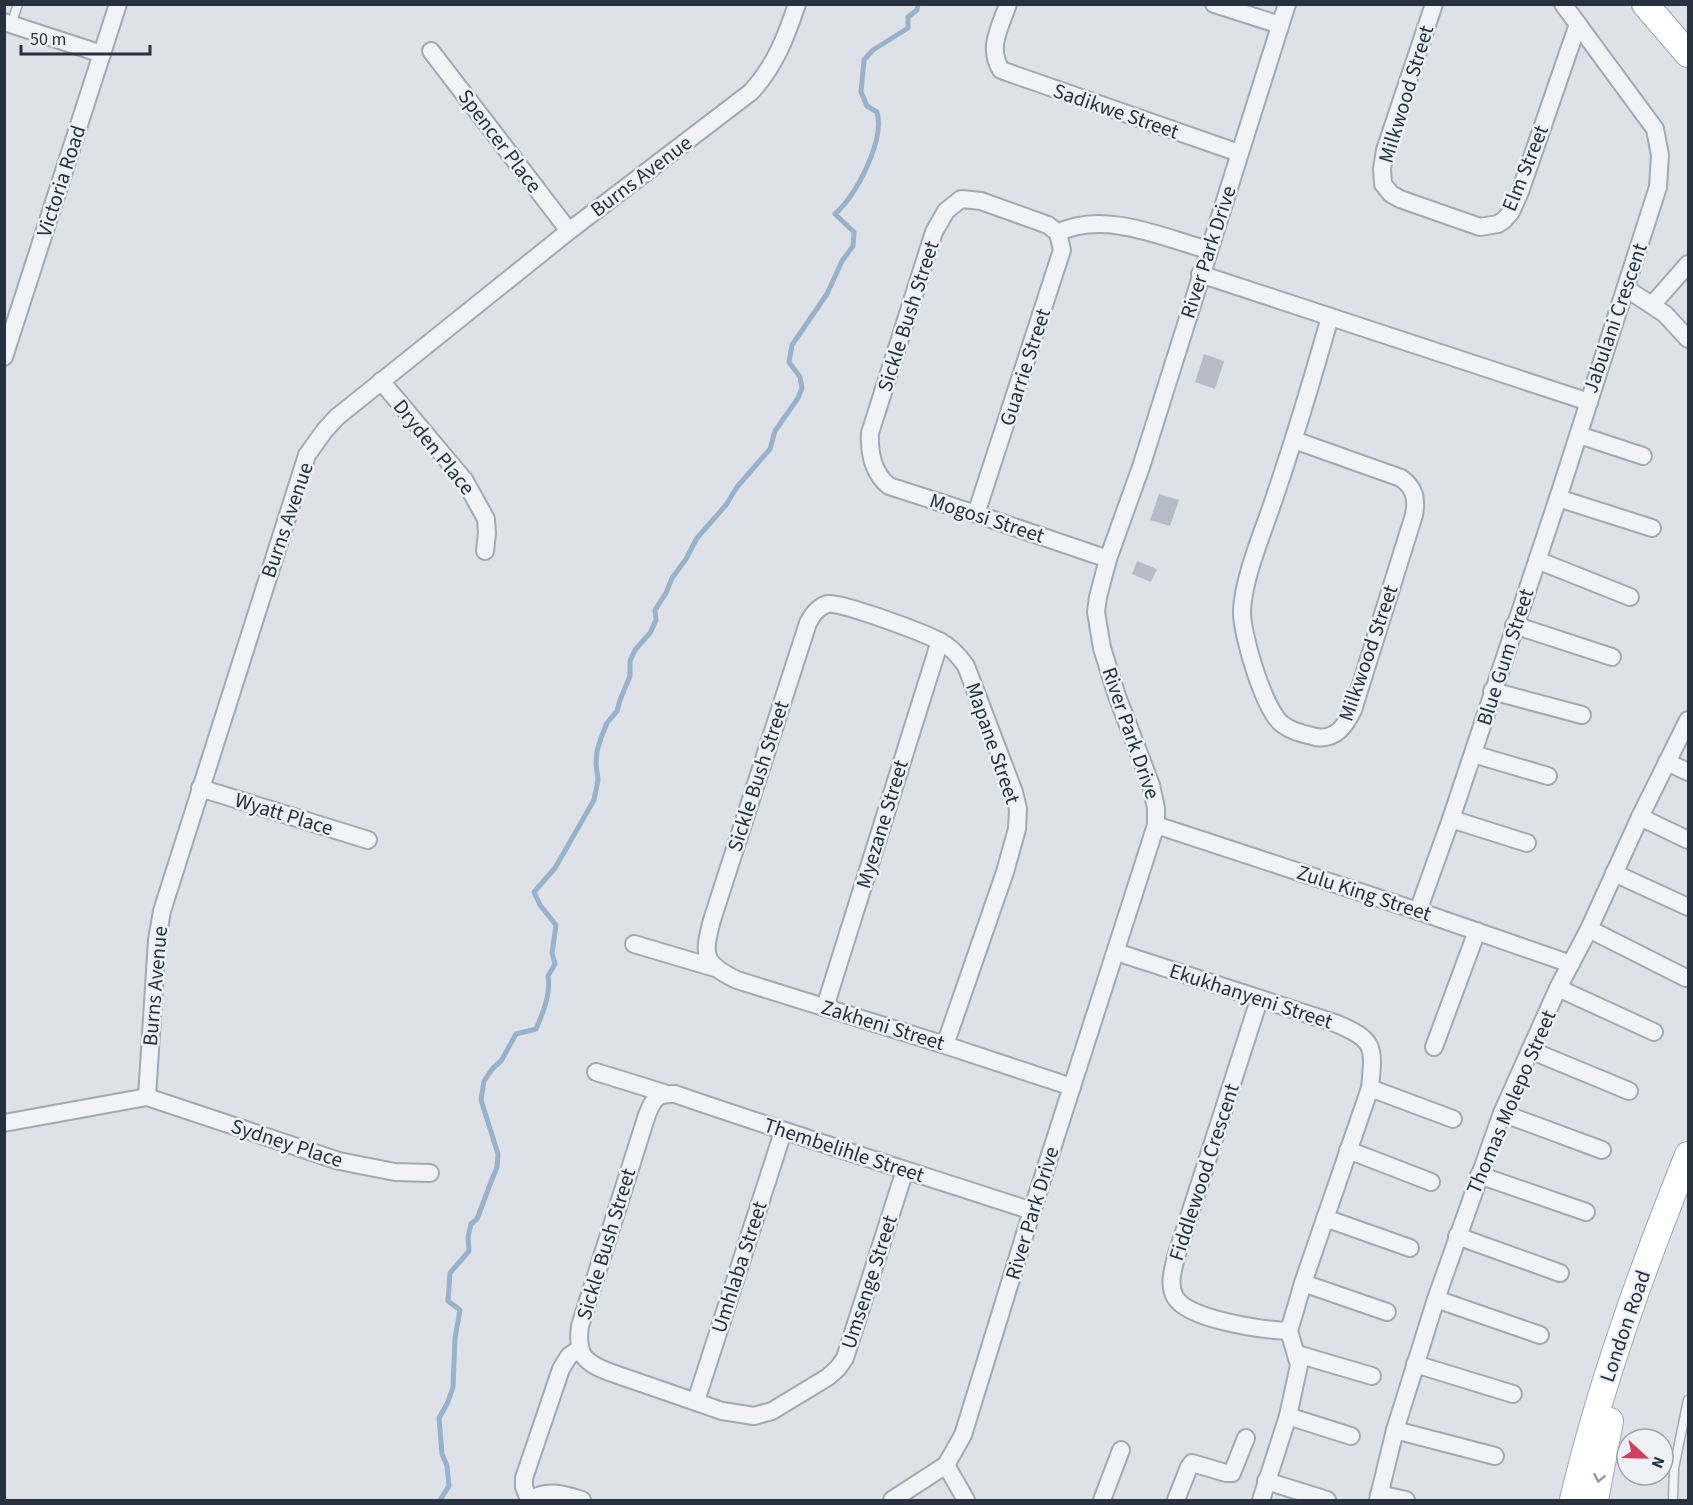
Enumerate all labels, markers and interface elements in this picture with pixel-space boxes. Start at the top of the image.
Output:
scale bar [21,18,150,56]
street label: Milkwood Street [1371,22,1441,166]
text: 50 m [30,27,66,52]
street label: Sadikwe Street [1049,75,1183,147]
street label: Spencer Place [451,83,549,199]
street label: Elm Street [1494,120,1556,216]
street label: Victoria Road [29,121,93,241]
street label: Burns Avenue [584,128,698,224]
street label: River Park Drive [1172,182,1244,322]
street label: Sickle Bush Street [869,237,947,395]
street label: Jabulani Crescent [1575,239,1655,397]
street label: Guarrie Street [992,304,1058,430]
street label: Dryden Place [386,393,482,501]
street label: Burns Avenue [253,458,321,582]
street label: Mogosi Street [926,485,1048,551]
street label: Milkwood Street [1331,581,1405,725]
street label: Blue Gum Street [1469,585,1541,729]
street label: River Park Drive [1094,663,1168,803]
street label: Mapane Street [958,678,1028,808]
street label: Sickle Bush Street [719,697,797,855]
street label: Myezane Street [848,756,916,892]
street label: Wyatt Place [231,785,337,843]
street label: Zulu King Street [1293,857,1435,929]
street label: Burns Avenue [135,925,175,1047]
street label: Ekukhanyeni Street [1165,955,1337,1037]
street label: Zakheni Street [818,992,948,1058]
street label: Thomas Molepo Street [1459,1005,1563,1199]
street label: Fiddlewood Crescent [1161,1079,1247,1265]
street label: Thembelihle Street [760,1110,928,1190]
street label: Sydney Place [227,1111,347,1175]
street label: River Park Drive [998,1143,1066,1283]
street label: Sickle Bush Street [569,1164,643,1324]
street label: Umhlaba Street [704,1197,774,1337]
street label: Umsenge Street [833,1211,905,1353]
street label: London Road [1592,1266,1658,1386]
north arrow [1615,1427,1675,1487]
text: N [1646,1453,1670,1471]
one-way arrow [1593,1473,1606,1483]

